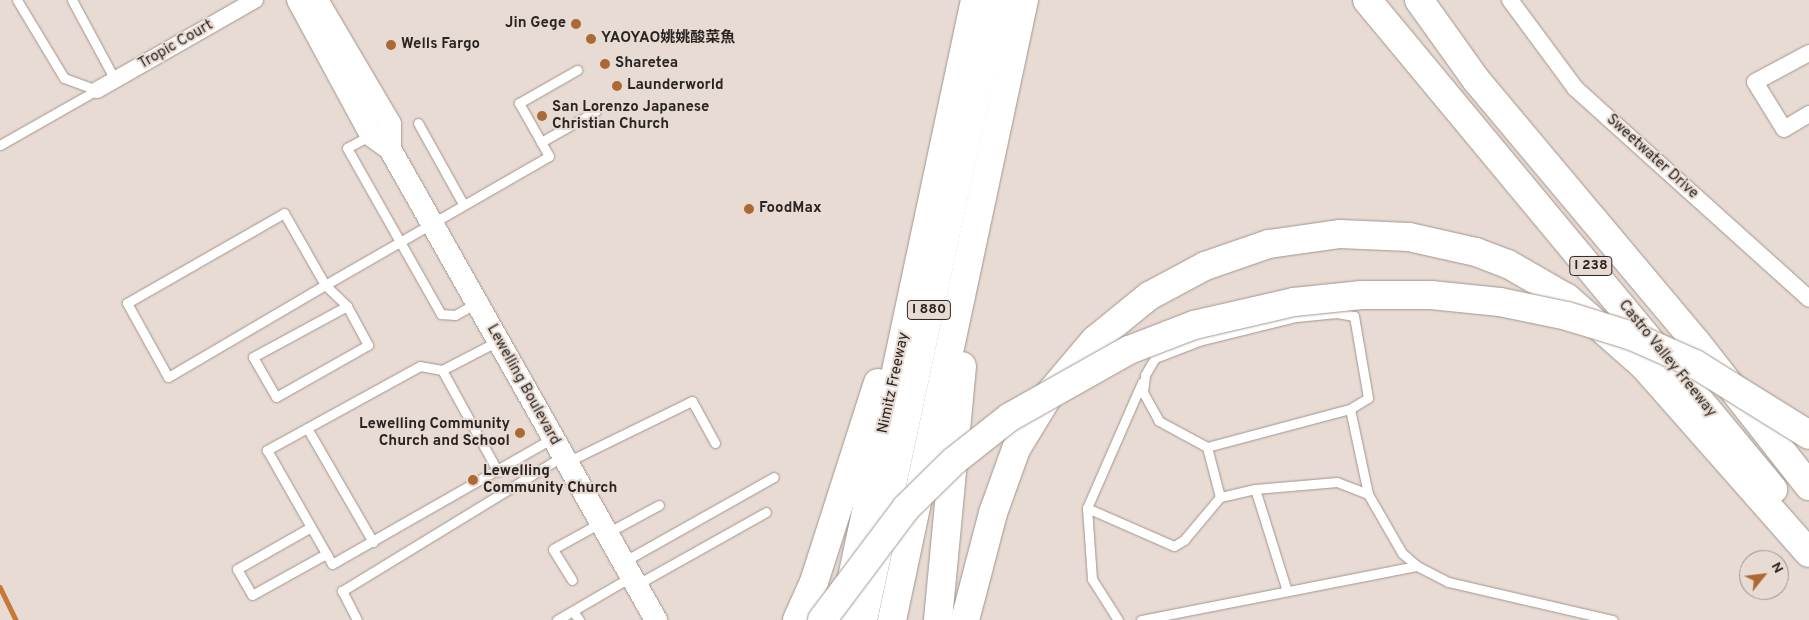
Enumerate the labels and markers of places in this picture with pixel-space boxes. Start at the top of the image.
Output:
place label: Jin Gege [505,15,566,33]
marker: Jin Gege [570,18,582,30]
place label: YAOYAO姚姚酸菜魚 [601,30,735,48]
marker: YAOYAO姚姚酸菜魚 [585,33,597,45]
place label: Wells Fargo [401,36,480,54]
marker: Wells Fargo [385,39,397,51]
place label: Sharetea [615,55,678,73]
marker: Sharetea [599,58,611,70]
place label: Launderworld [627,77,724,95]
marker: Launderworld [611,80,623,92]
place label: San Lorenzo Japanese Christian Church [552,98,709,133]
marker: San Lorenzo Japanese Christian Church [536,110,548,122]
place label: FoodMax [759,200,822,218]
marker: FoodMax [743,203,755,215]
place label: Lewelling Community Church and School [359,415,510,450]
marker: Lewelling Community Church and School [514,427,526,439]
place label: Lewelling Community Church [483,462,617,497]
marker: Lewelling Community Church [467,474,479,486]

